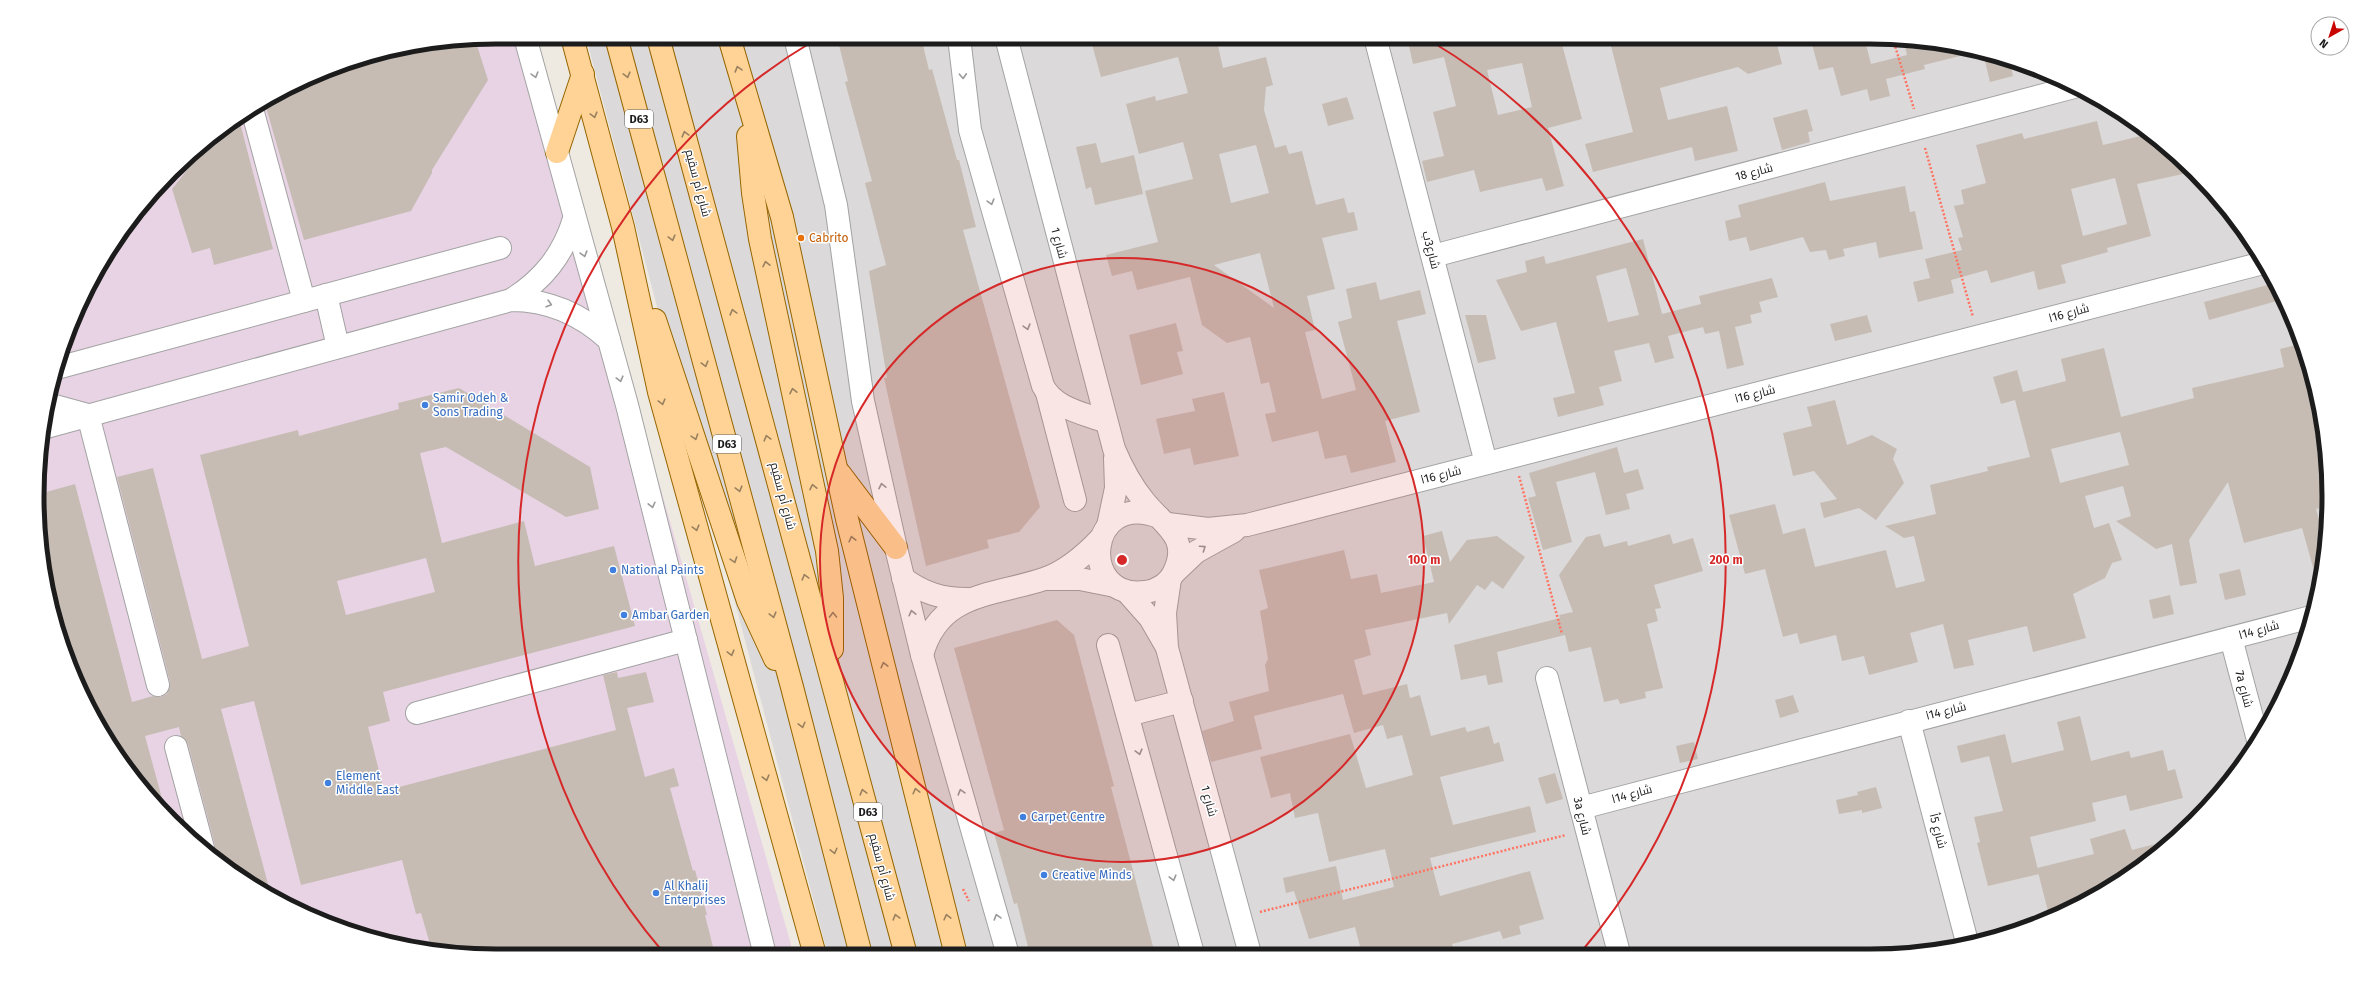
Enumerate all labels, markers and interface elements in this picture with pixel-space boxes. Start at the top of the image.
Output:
north arrow [2310,16,2350,56]
text: N [2317,36,2331,51]
one-way arrow [734,65,743,72]
one-way arrow [530,71,539,78]
one-way arrow [622,71,631,78]
one-way arrow [959,73,968,79]
road number: D63 [625,110,653,128]
one-way arrow [589,112,597,118]
one-way arrow [681,131,690,138]
street label: شارع أم سقيم [681,147,715,219]
street label: شارع 18 [1734,160,1775,185]
one-way arrow [986,198,995,205]
street label: شارع 1 [1047,226,1070,260]
street label: شارع3ب [1418,229,1443,271]
place label: Cabrito [809,231,848,245]
marker: Cabrito [796,233,806,243]
one-way arrow [667,235,675,242]
one-way arrow [579,250,588,257]
one-way arrow [762,260,770,267]
one-way arrow [546,299,553,308]
street label: شارع 16ا [2047,301,2091,326]
one-way arrow [729,309,738,316]
one-way arrow [1022,324,1031,331]
one-way arrow [701,361,709,367]
one-way arrow [615,376,623,382]
street label: شارع 16ا [1733,382,1777,407]
one-way arrow [789,388,797,394]
place label: Samir Odeh & Sons Trading [433,391,509,419]
one-way arrow [657,399,665,405]
marker: Samir Odeh & Sons Trading [420,400,430,410]
one-way arrow [690,433,698,440]
one-way arrow [763,434,772,441]
road number: D63 [713,435,741,453]
street label: شارع أم سقيم [766,460,800,532]
street label: شارع 16ا [1419,463,1463,488]
one-way arrow [879,483,887,490]
one-way arrow [809,484,818,490]
one-way arrow [734,486,743,493]
one-way arrow [647,501,656,508]
one-way arrow [691,524,700,531]
one-way arrow [848,535,857,542]
one-way arrow [1199,545,1206,552]
centre of rings [1115,553,1129,567]
text: 100 m [1408,553,1440,567]
text: 200 m [1709,553,1743,567]
one-way arrow [730,557,738,564]
place label: National Paints [621,563,704,577]
marker: National Paints [608,565,618,575]
one-way arrow [801,573,810,580]
place label: Ambar Garden [632,608,710,622]
marker: Ambar Garden [619,610,629,620]
one-way arrow [908,610,916,616]
one-way arrow [768,611,777,618]
one-way arrow [829,612,837,618]
street label: شارع 14ا [2237,618,2281,643]
one-way arrow [726,649,735,656]
one-way arrow [880,662,888,668]
street label: 7a شارع [2231,669,2256,709]
street label: شارع 14ا [1924,699,1968,724]
one-way arrow [797,721,806,728]
one-way arrow [1134,749,1142,755]
place label: Element Middle East [336,769,400,797]
one-way arrow [761,774,770,781]
marker: Element Middle East [323,778,333,788]
street label: شارع 14ا [1610,782,1654,807]
street label: شارع 1 [1197,784,1220,818]
one-way arrow [859,788,867,795]
one-way arrow [912,788,920,794]
one-way arrow [958,789,966,795]
street label: 3a شارع [1570,795,1594,837]
road number: D63 [854,803,882,821]
place label: Carpet Centre [1031,810,1105,824]
marker: Carpet Centre [1018,812,1028,822]
street label: شارع 5أ [1926,812,1950,850]
street label: شارع أم سقيم [865,831,899,903]
one-way arrow [830,848,838,854]
place label: Creative Minds [1052,868,1132,882]
marker: Creative Minds [1039,870,1049,880]
one-way arrow [1168,874,1176,881]
place label: Al Khalij Enterprises [664,879,726,907]
marker: Al Khalij Enterprises [651,888,661,898]
one-way arrow [892,914,901,921]
one-way arrow [944,914,952,920]
one-way arrow [993,914,1002,921]

